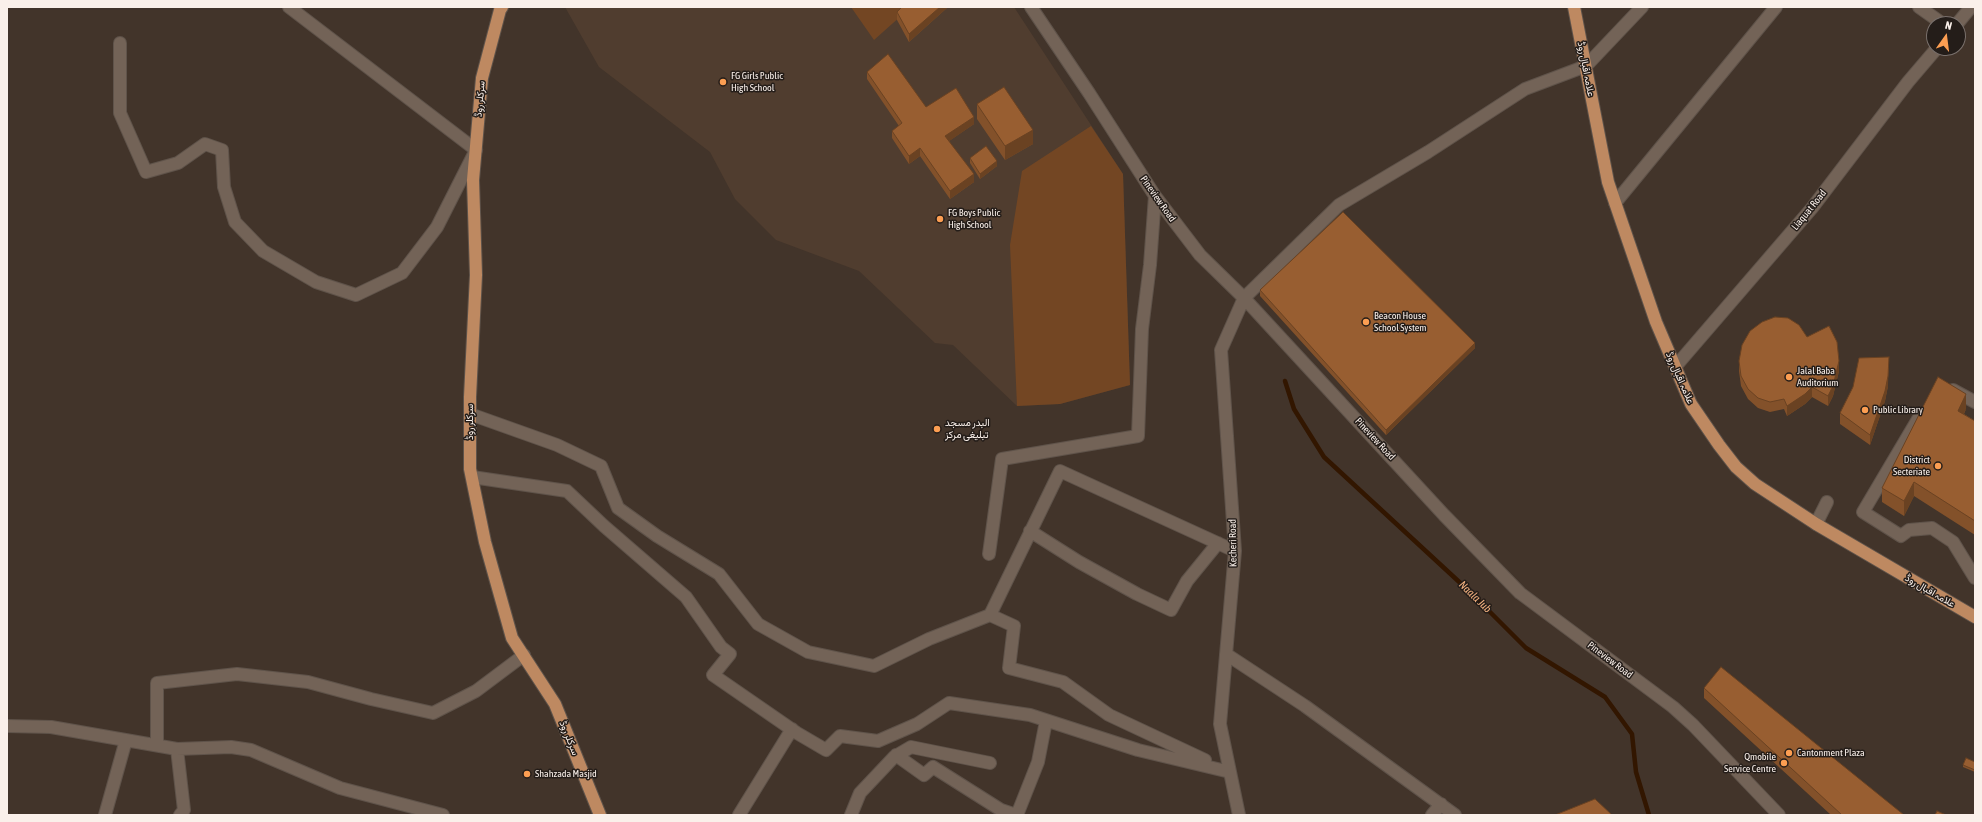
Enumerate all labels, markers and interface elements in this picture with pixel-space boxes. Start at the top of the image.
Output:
north arrow [1926,16,1966,56]
text: N [1944,19,1953,32]
street label: علامہ اقبال روڈ [1575,40,1597,98]
place label: FG Girls Public High School [731,70,783,94]
marker: FG Girls Public High School [718,77,728,87]
street label: سرکلر روڈ [472,80,488,118]
street label: Pineview Road [1138,174,1178,224]
street label: Liaquat Road [1789,187,1829,233]
place label: FG Boys Public High School [948,207,1000,230]
marker: FG Boys Public High School [935,214,945,224]
place label: Beacon House School System [1374,310,1426,334]
marker: Beacon House School System [1361,317,1371,327]
street label: علامہ اقبال روڈ [1663,350,1697,406]
place label: Jalal Baba Auditorium [1797,365,1839,388]
marker: Jalal Baba Auditorium [1784,372,1794,382]
street label: سرکلر روڈ [464,404,476,440]
place label: Public Library [1873,404,1923,416]
marker: Public Library [1860,405,1870,415]
street label: Pineview Road [1352,415,1398,463]
place label: البدر مسجد تبلیغی مرکز [945,417,990,440]
marker: البدر مسجد تبلیغی مرکز [932,424,942,434]
place label: District Secteriate [1893,454,1930,478]
marker: District Secteriate [1933,461,1943,471]
street label: Kecheri Road [1227,519,1239,567]
street label: علامہ اقبال روڈ [1903,572,1957,610]
water label: Naala Jub [1456,578,1494,616]
street label: Pineview Road [1585,639,1635,681]
street label: سرکلر روڈ [557,719,581,757]
place label: Cantonment Plaza [1797,747,1865,759]
marker: Cantonment Plaza [1784,748,1794,758]
place label: Qmobile Service Centre [1724,751,1776,774]
marker: Qmobile Service Centre [1779,758,1789,768]
place label: Shahzada Masjid [535,768,597,780]
marker: Shahzada Masjid [522,769,532,779]

